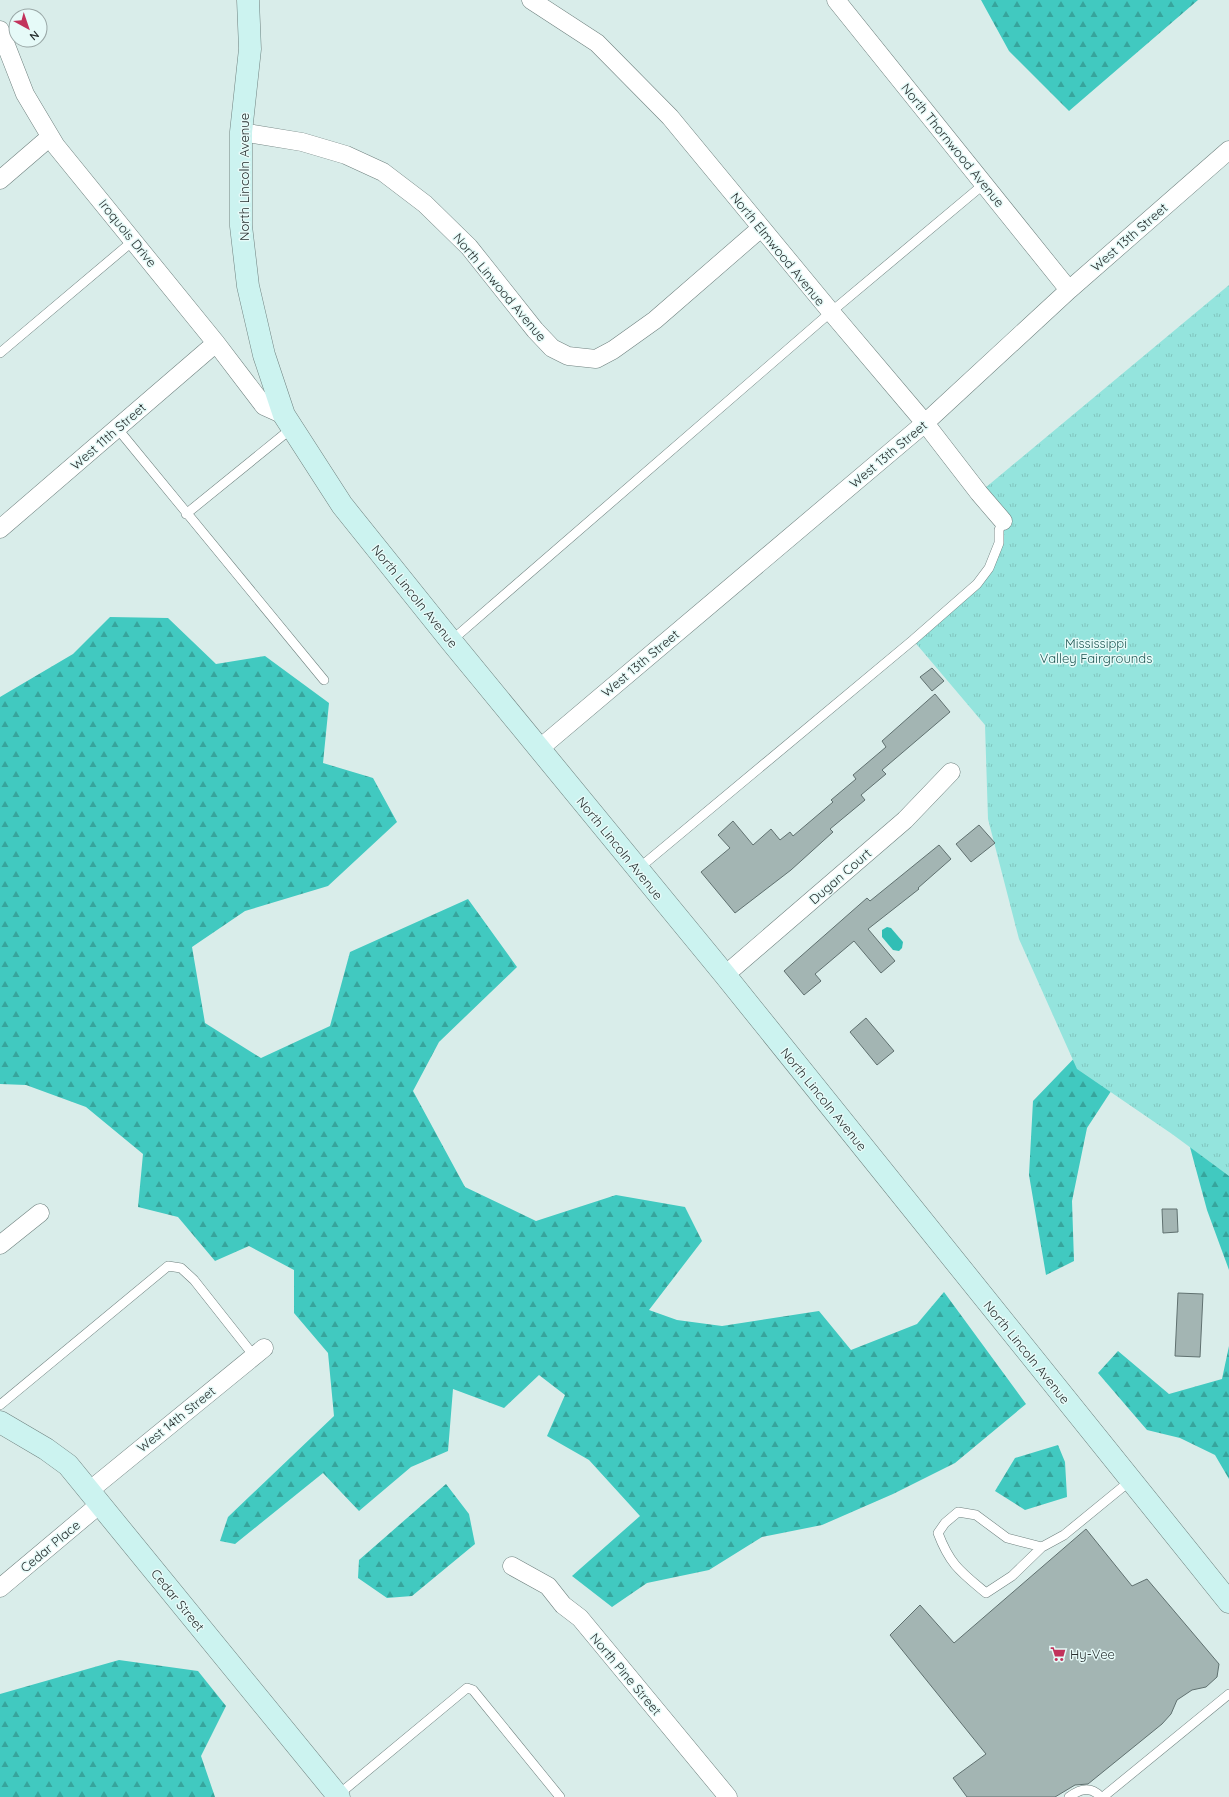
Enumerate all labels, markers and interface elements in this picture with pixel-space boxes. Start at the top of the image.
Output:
north arrow [8,8,48,48]
text: N [27,28,42,44]
street label: North Thornwood Avenue [898,80,1008,210]
street label: North Lincoln Avenue [236,113,252,241]
street label: North Elmwood Avenue [727,189,829,309]
street label: Iroquois Drive [96,196,160,270]
street label: West 13th Street [1087,199,1171,275]
street label: North Linwood Avenue [450,230,550,344]
street label: West 11th Street [67,399,149,473]
street label: West 13th Street [846,417,930,491]
street label: North Lincoln Avenue [369,541,461,651]
street label: West 13th Street [598,626,682,700]
park label: Mississippi Valley Fairgrounds [1040,635,1152,666]
street label: North Lincoln Avenue [574,793,666,903]
street label: Dugan Court [806,845,874,907]
street label: North Lincoln Avenue [778,1044,870,1154]
street label: North Lincoln Avenue [981,1297,1073,1407]
street label: West 14th Street [134,1383,218,1455]
street label: Cedar Place [17,1516,83,1576]
street label: Cedar Street [148,1566,208,1634]
street label: North Pine Street [587,1630,665,1718]
supermarket icon: Hy-Vee [1049,1645,1067,1663]
place label: Hy-Vee [1070,1646,1115,1662]

